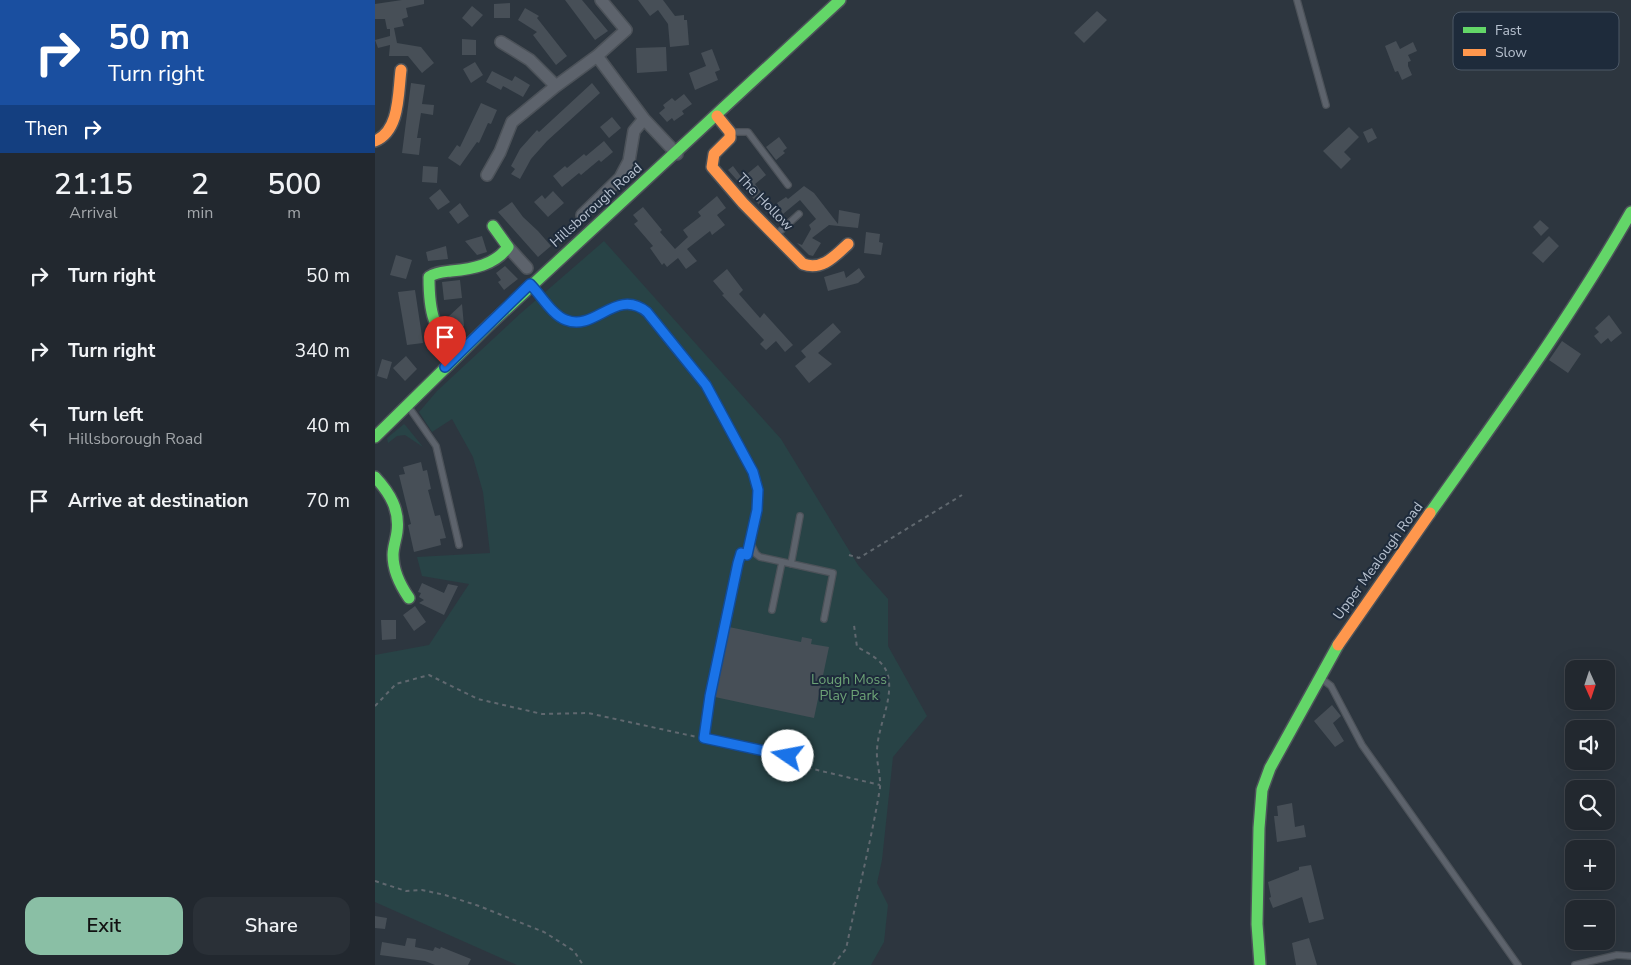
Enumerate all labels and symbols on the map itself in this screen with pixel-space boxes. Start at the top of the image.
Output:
legend [1453,12,1619,70]
text: Fast [1495,21,1521,40]
text: Slow [1495,43,1527,62]
street label: Hillsborough Road [546,159,646,251]
street label: The Hollow [733,169,798,235]
pin [424,316,466,367]
street label: Upper Mealough Road [1329,498,1427,624]
north arrow [1565,660,1615,710]
park label: Lough Moss Play Park [811,670,887,705]
position arrow [761,729,813,781]

